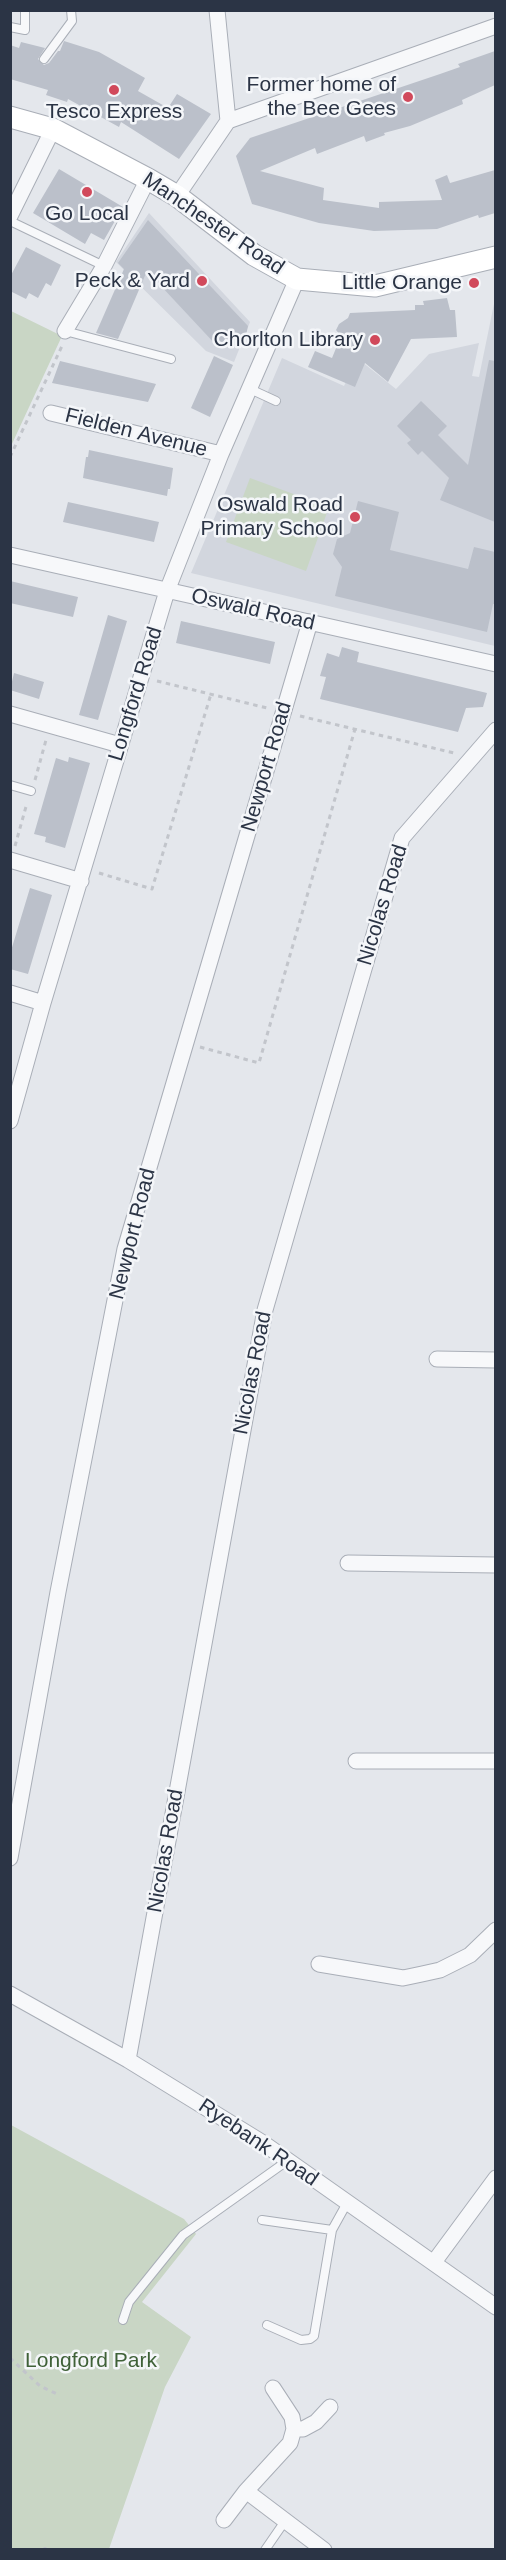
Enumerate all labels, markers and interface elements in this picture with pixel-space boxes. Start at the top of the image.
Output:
place label: Former home of the Bee Gees [247,72,396,122]
marker: Tesco Express [107,83,121,97]
marker: Former home of the Bee Gees [401,90,415,104]
place label: Tesco Express [46,99,182,125]
street label: Manchester Road [137,167,289,281]
marker: Go Local [80,185,94,199]
place label: Go Local [45,201,129,227]
place label: Peck & Yard [75,268,190,294]
place label: Little Orange [342,270,462,296]
marker: Peck & Yard [195,274,209,288]
marker: Little Orange [467,276,481,290]
place label: Chorlton Library [214,327,363,353]
marker: Chorlton Library [368,333,382,347]
street label: Fielden Avenue [62,403,210,463]
place label: Oswald Road Primary School [201,492,343,542]
marker: Oswald Road Primary School [348,510,362,524]
street label: Oswald Road [189,584,317,636]
street label: Longford Road [104,624,168,764]
street label: Newport Road [236,699,298,835]
street label: Nicolas Road [353,842,413,968]
street label: Newport Road [105,1166,161,1302]
street label: Nicolas Road [229,1309,277,1437]
street label: Nicolas Road [143,1787,189,1915]
street label: Ryebank Road [193,2094,323,2192]
park label: Longford Park [25,2348,157,2374]

